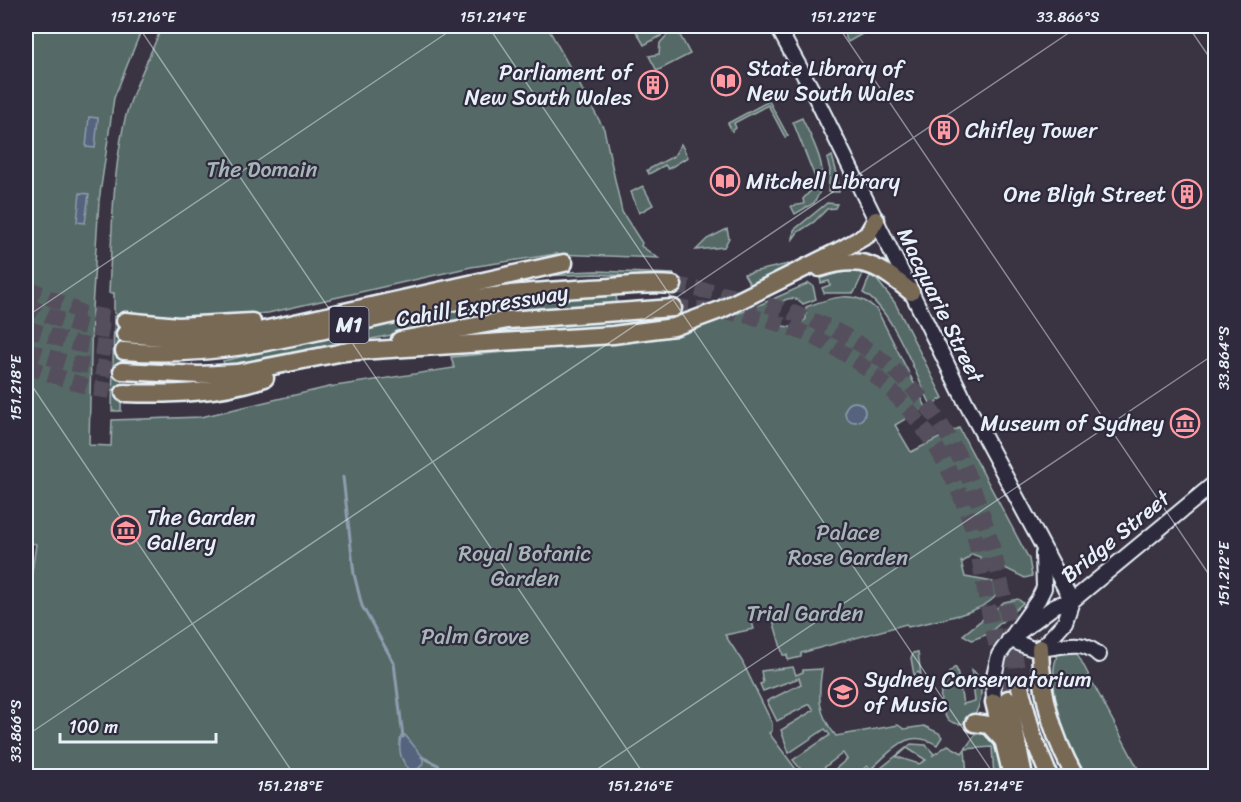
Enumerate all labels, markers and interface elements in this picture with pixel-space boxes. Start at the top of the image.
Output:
text: 151.216°E [111,4,177,30]
text: 151.214°E [460,4,528,30]
text: 151.212°E [810,4,877,30]
text: 33.866°S [1037,4,1100,30]
place label: State Library of New South Wales [747,49,915,113]
place label: Parliament of New South Wales [465,53,634,117]
library icon: State Library of New South Wales [710,65,742,97]
building icon: Parliament of New South Wales [637,69,669,101]
place label: Chifley Tower [965,111,1098,150]
building icon: Chifley Tower [928,114,960,146]
park label: The Domain [206,150,318,189]
place label: Mitchell Library [746,162,901,201]
library icon: Mitchell Library [709,165,741,197]
place label: One Bligh Street [1004,175,1166,214]
building icon: One Bligh Street [1171,178,1203,210]
street label: Macquarie Street [886,221,996,391]
street label: Cahill Expressway [393,273,572,338]
road number: M1 [330,307,368,343]
text: 33.864°S [1211,326,1237,390]
text: 151.218°E [3,354,29,421]
place label: Museum of Sydney [980,404,1165,443]
museum icon: Museum of Sydney [1169,407,1201,439]
street label: Bridge Street [1052,479,1180,593]
place label: The Garden Gallery [147,498,256,562]
park label: Palace Rose Garden [788,513,908,577]
museum icon: The Garden Gallery [110,514,142,546]
park label: Royal Botanic Garden [459,534,591,598]
text: 151.212°E [1211,540,1237,607]
park label: Trial Garden [747,594,864,633]
park label: Palm Grove [421,617,529,656]
place label: Sydney Conservatorium of Music [864,660,1092,724]
school or university icon: Sydney Conservatorium of Music [827,676,859,708]
text: 33.866°S [3,699,29,762]
scale bar [60,706,216,744]
text: 100 m [69,711,118,743]
text: 151.218°E [257,773,324,799]
text: 151.216°E [608,773,674,799]
text: 151.214°E [957,773,1025,799]

